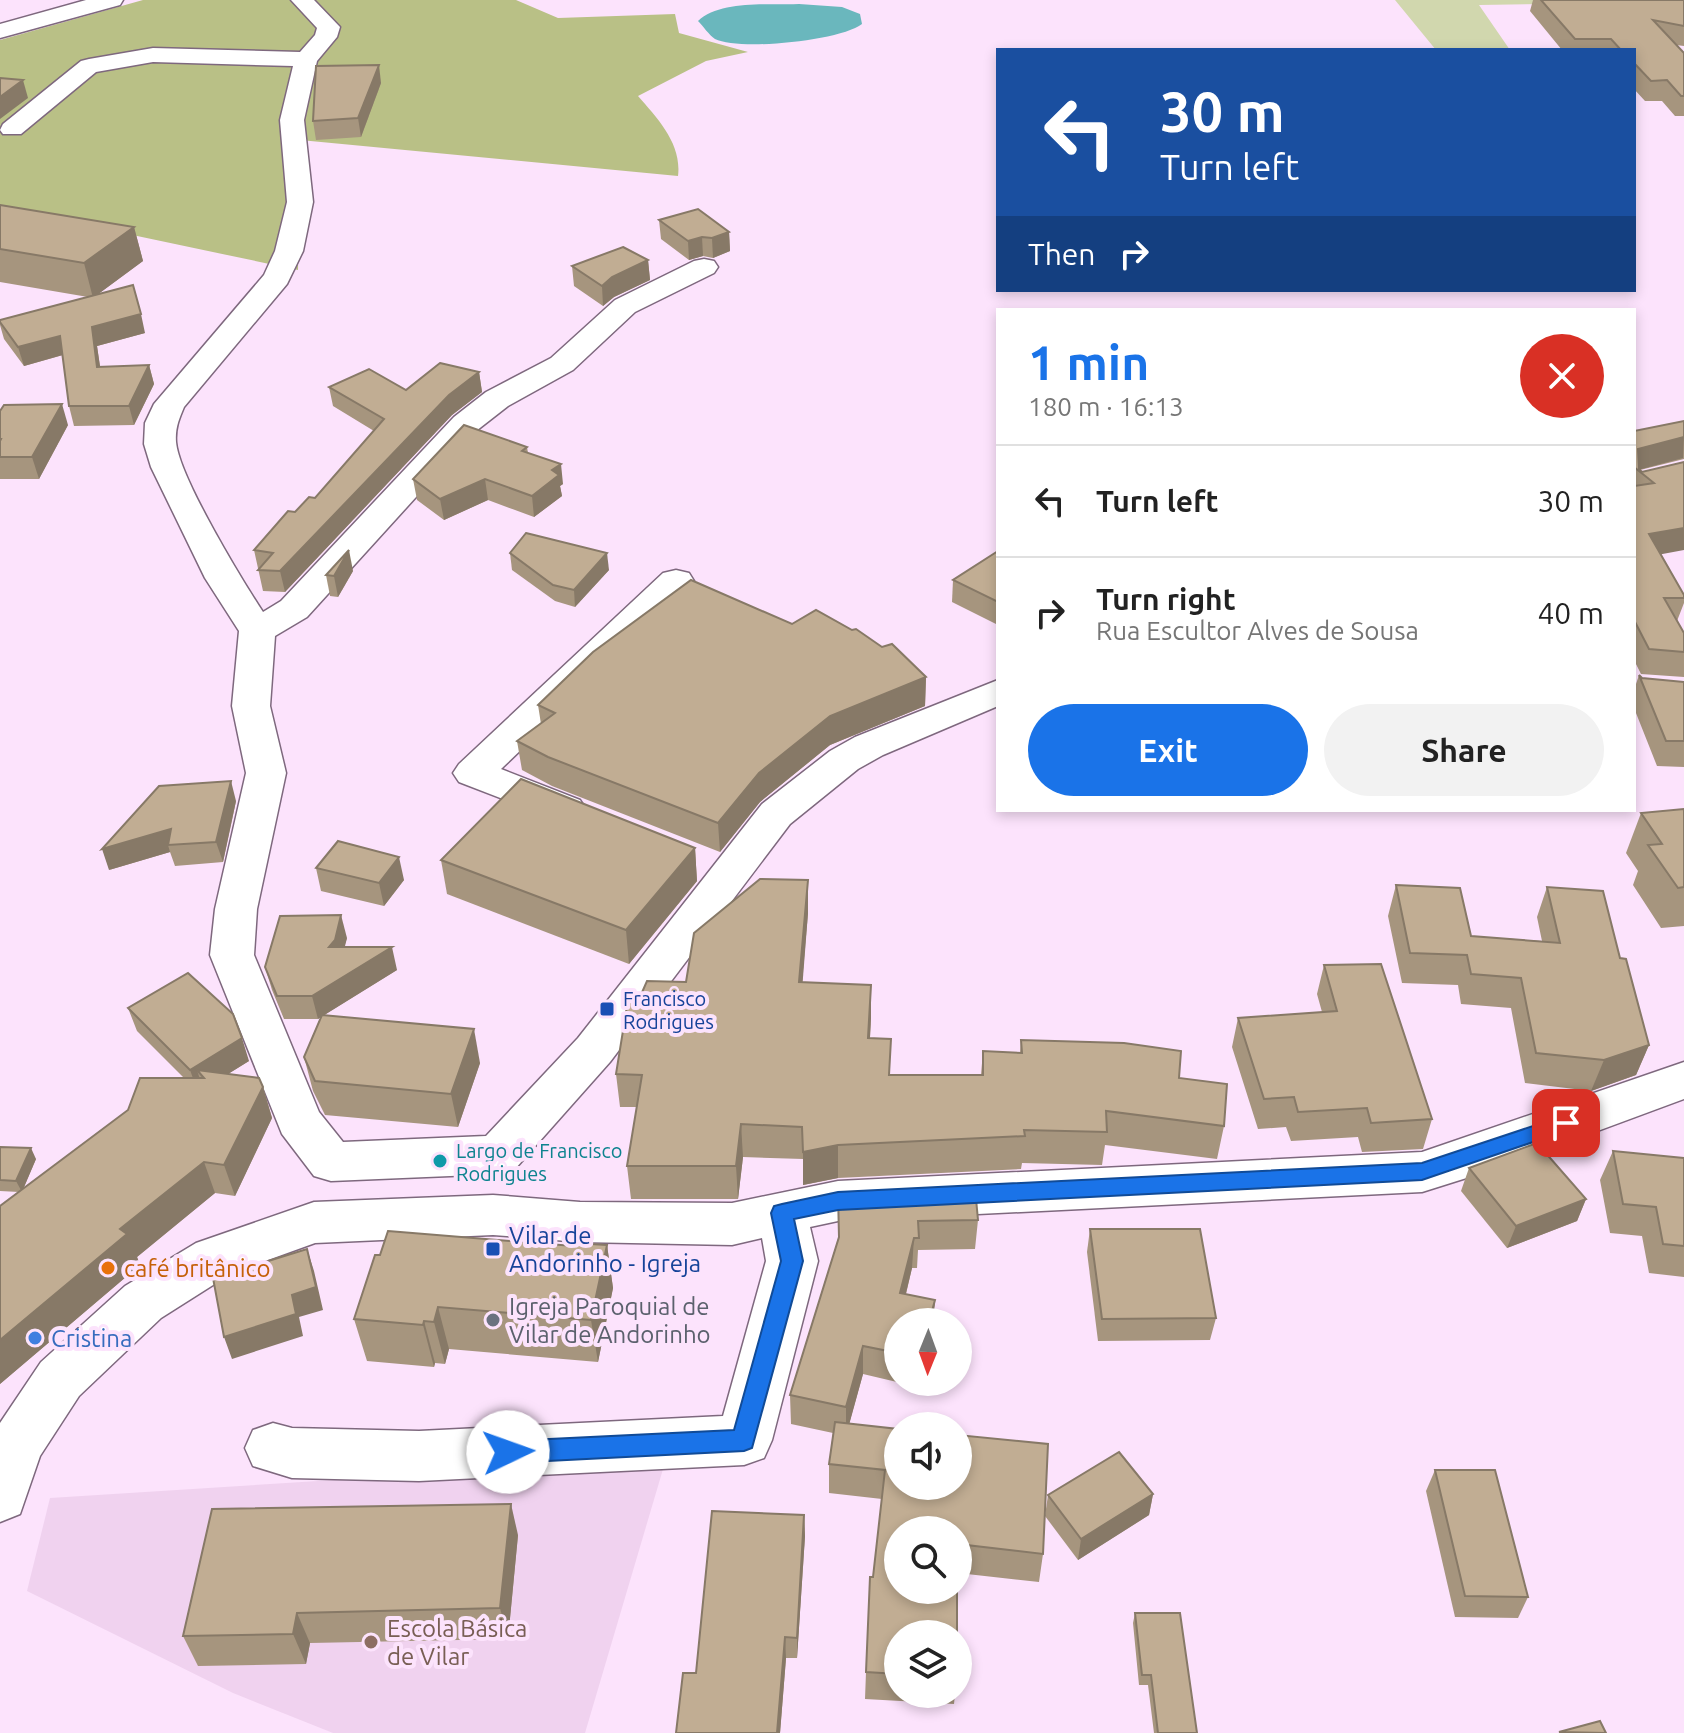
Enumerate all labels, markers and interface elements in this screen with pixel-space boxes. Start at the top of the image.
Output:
icon: left [1028,80,1132,184]
text: 30 m [1160,80,1285,143]
text: Turn left [1160,146,1299,187]
icon: right [1112,232,1156,276]
text: Then [1028,237,1096,271]
button: close [1520,334,1604,418]
text: 1 min [1028,335,1149,389]
text: 180 m · 16:13 [1028,392,1184,421]
icon: left [1028,479,1072,523]
text: Turn left [1096,484,1218,518]
text: 30 m [1537,484,1604,518]
text: Turn right [1096,582,1236,616]
icon: right [1028,591,1072,635]
text: 40 m [1537,596,1604,630]
text: Rua Escultor Alves de Sousa [1096,616,1419,645]
button: Exit [1028,704,1308,796]
button: Share [1324,704,1604,796]
place label: Francisco Rodrigues [623,987,714,1033]
marker: Francisco Rodrigues [598,1000,616,1018]
pin [1532,1089,1600,1157]
icon: arrive [1544,1101,1588,1145]
place label: Largo de Francisco Rodrigues [456,1139,622,1185]
marker: Largo de Francisco Rodrigues [431,1152,449,1170]
place label: Vilar de Andorinho - Igreja [509,1222,701,1277]
marker: Vilar de Andorinho - Igreja [484,1240,502,1258]
place label: café britânico [124,1255,271,1282]
marker: café britânico [99,1259,117,1277]
place label: Igreja Paroquial de Vilar de Andorinho [509,1293,711,1348]
north arrow [884,1308,972,1396]
map controls [884,1308,972,1708]
marker: Igreja Paroquial de Vilar de Andorinho [484,1311,502,1329]
place label: Cristina [51,1325,132,1352]
marker: Cristina [26,1329,44,1347]
position arrow [466,1410,550,1494]
button: sound [884,1412,972,1500]
button: search [884,1516,972,1604]
place label: Escola Básica de Vilar [387,1615,527,1670]
button: layers [884,1620,972,1708]
marker: Escola Básica de Vilar [362,1633,380,1651]

